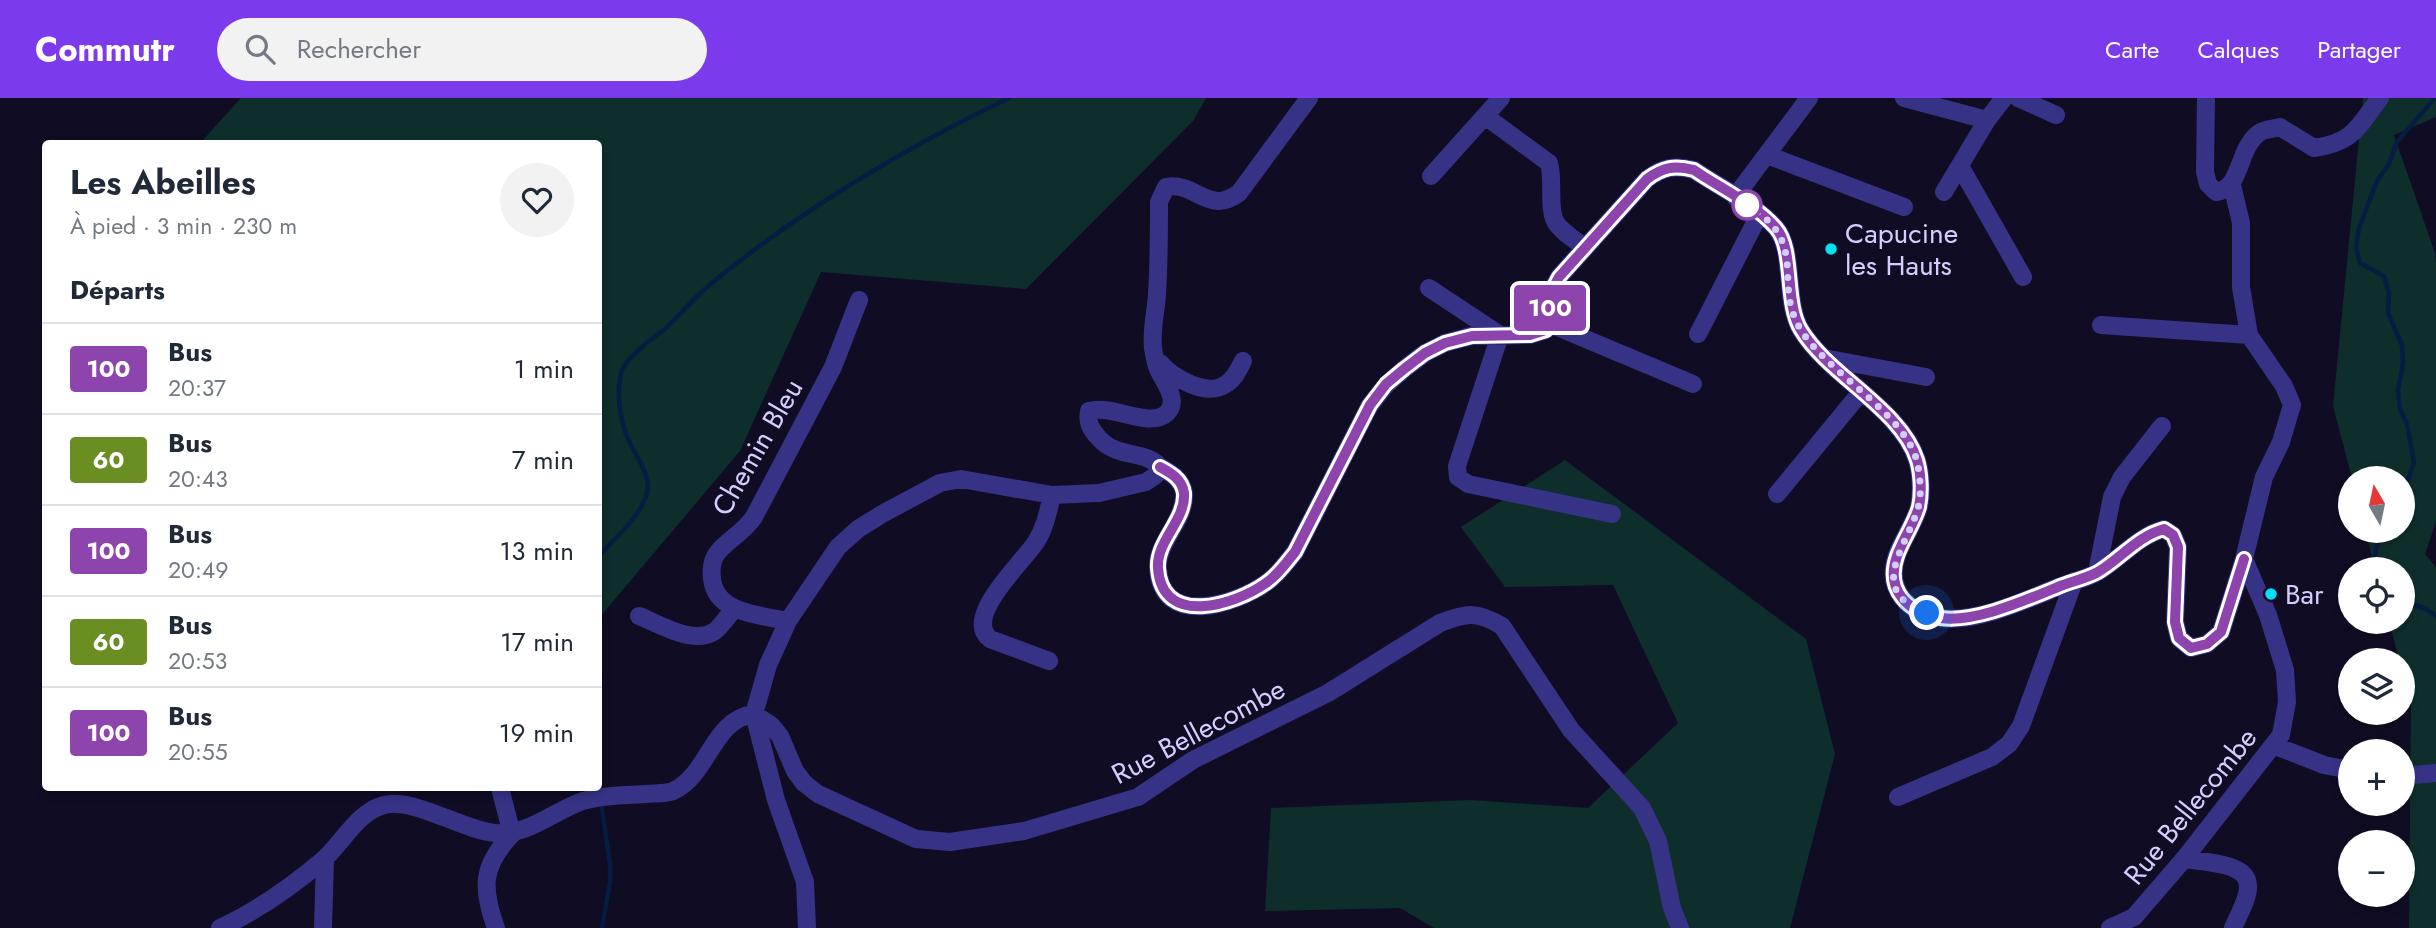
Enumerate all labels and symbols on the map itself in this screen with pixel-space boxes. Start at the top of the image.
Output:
unlabelled marker [1732,190,1762,220]
place label: Capucine les Hauts [1845,213,1958,286]
marker: Capucine les Hauts [1823,241,1839,257]
line badge: 100 [1510,285,1590,331]
street label: Chemin Bleu [702,371,813,523]
north arrow [2338,466,2415,542]
place label: Bar [2285,574,2324,615]
marker: Bar [2263,586,2279,602]
your location [1909,595,1944,630]
street label: Rue Bellecombe [1104,668,1292,794]
street label: Rue Bellecombe [2114,719,2267,894]

